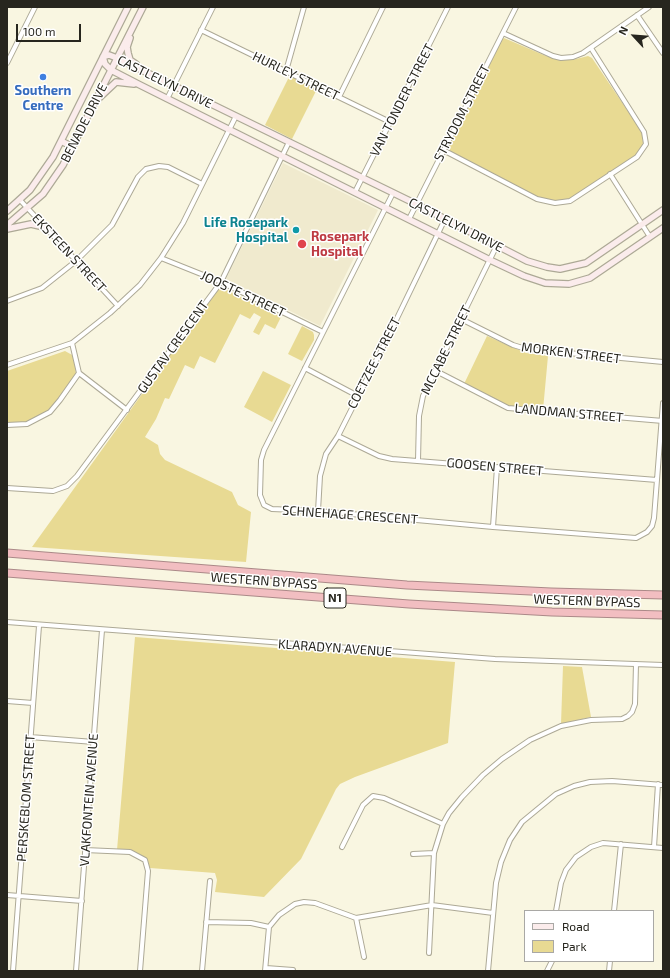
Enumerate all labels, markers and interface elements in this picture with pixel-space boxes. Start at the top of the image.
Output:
scale bar [18,16,83,42]
north arrow [614,16,654,56]
text: 100 m [23,24,55,38]
text: N [615,24,630,37]
street label: VAN TONDER STREET [367,41,437,159]
street label: HURLEY STREET [250,48,342,104]
street label: CASTLELYN DRIVE [115,52,215,112]
street label: STRYDOM STREET [431,62,493,164]
marker: Southern Centre [38,72,48,82]
street label: BENADE DRIVE [57,81,111,165]
place label: Southern Centre [15,83,71,114]
street label: CASTLELYN DRIVE [406,194,506,256]
street label: EKSTEEN STREET [29,211,109,295]
place label: Life Rosepark Hospital [204,215,288,246]
marker: Life Rosepark Hospital [291,225,301,235]
place label: Rosepark Hospital [311,229,369,260]
marker: Rosepark Hospital [296,238,308,250]
street label: JOOSTE STREET [198,268,288,320]
street label: GUSTAV CRESCENT [134,298,212,396]
street label: MCCABE STREET [418,303,474,397]
street label: COETZEE STREET [344,315,404,411]
street label: MORKEN STREET [520,339,622,367]
street label: LANDMAN STREET [514,400,624,426]
street label: GOOSEN STREET [446,455,544,479]
street label: SCHNEHAGE CRESCENT [281,502,419,528]
street label: WESTERN BYPASS [210,569,318,593]
road number: N1 [324,588,346,608]
street label: WESTERN BYPASS [533,591,641,611]
street label: KLARADYN AVENUE [277,636,393,660]
street label: VLAKFONTEIN AVENUE [77,733,101,867]
street label: PERSKEBLOM STREET [14,734,38,862]
legend [524,910,654,962]
text: Road [562,919,590,933]
text: Park [562,939,587,953]

